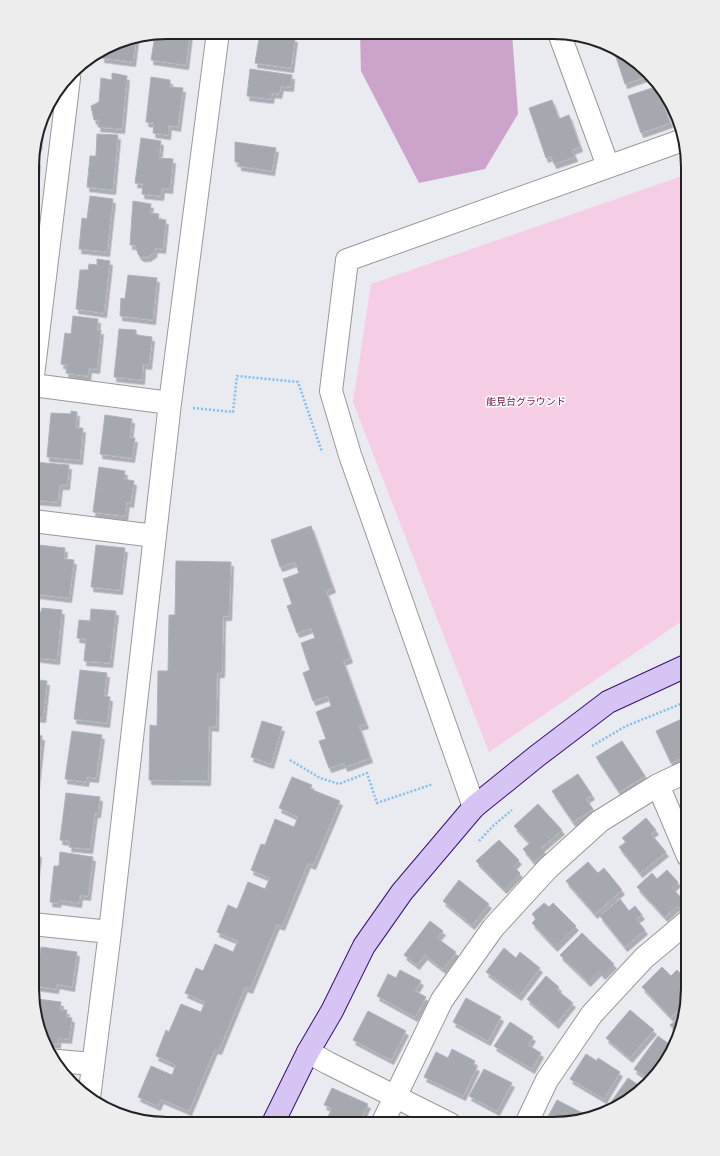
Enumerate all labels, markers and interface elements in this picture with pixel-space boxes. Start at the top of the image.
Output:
park label: 能見台グラウンド [486,396,566,407]

